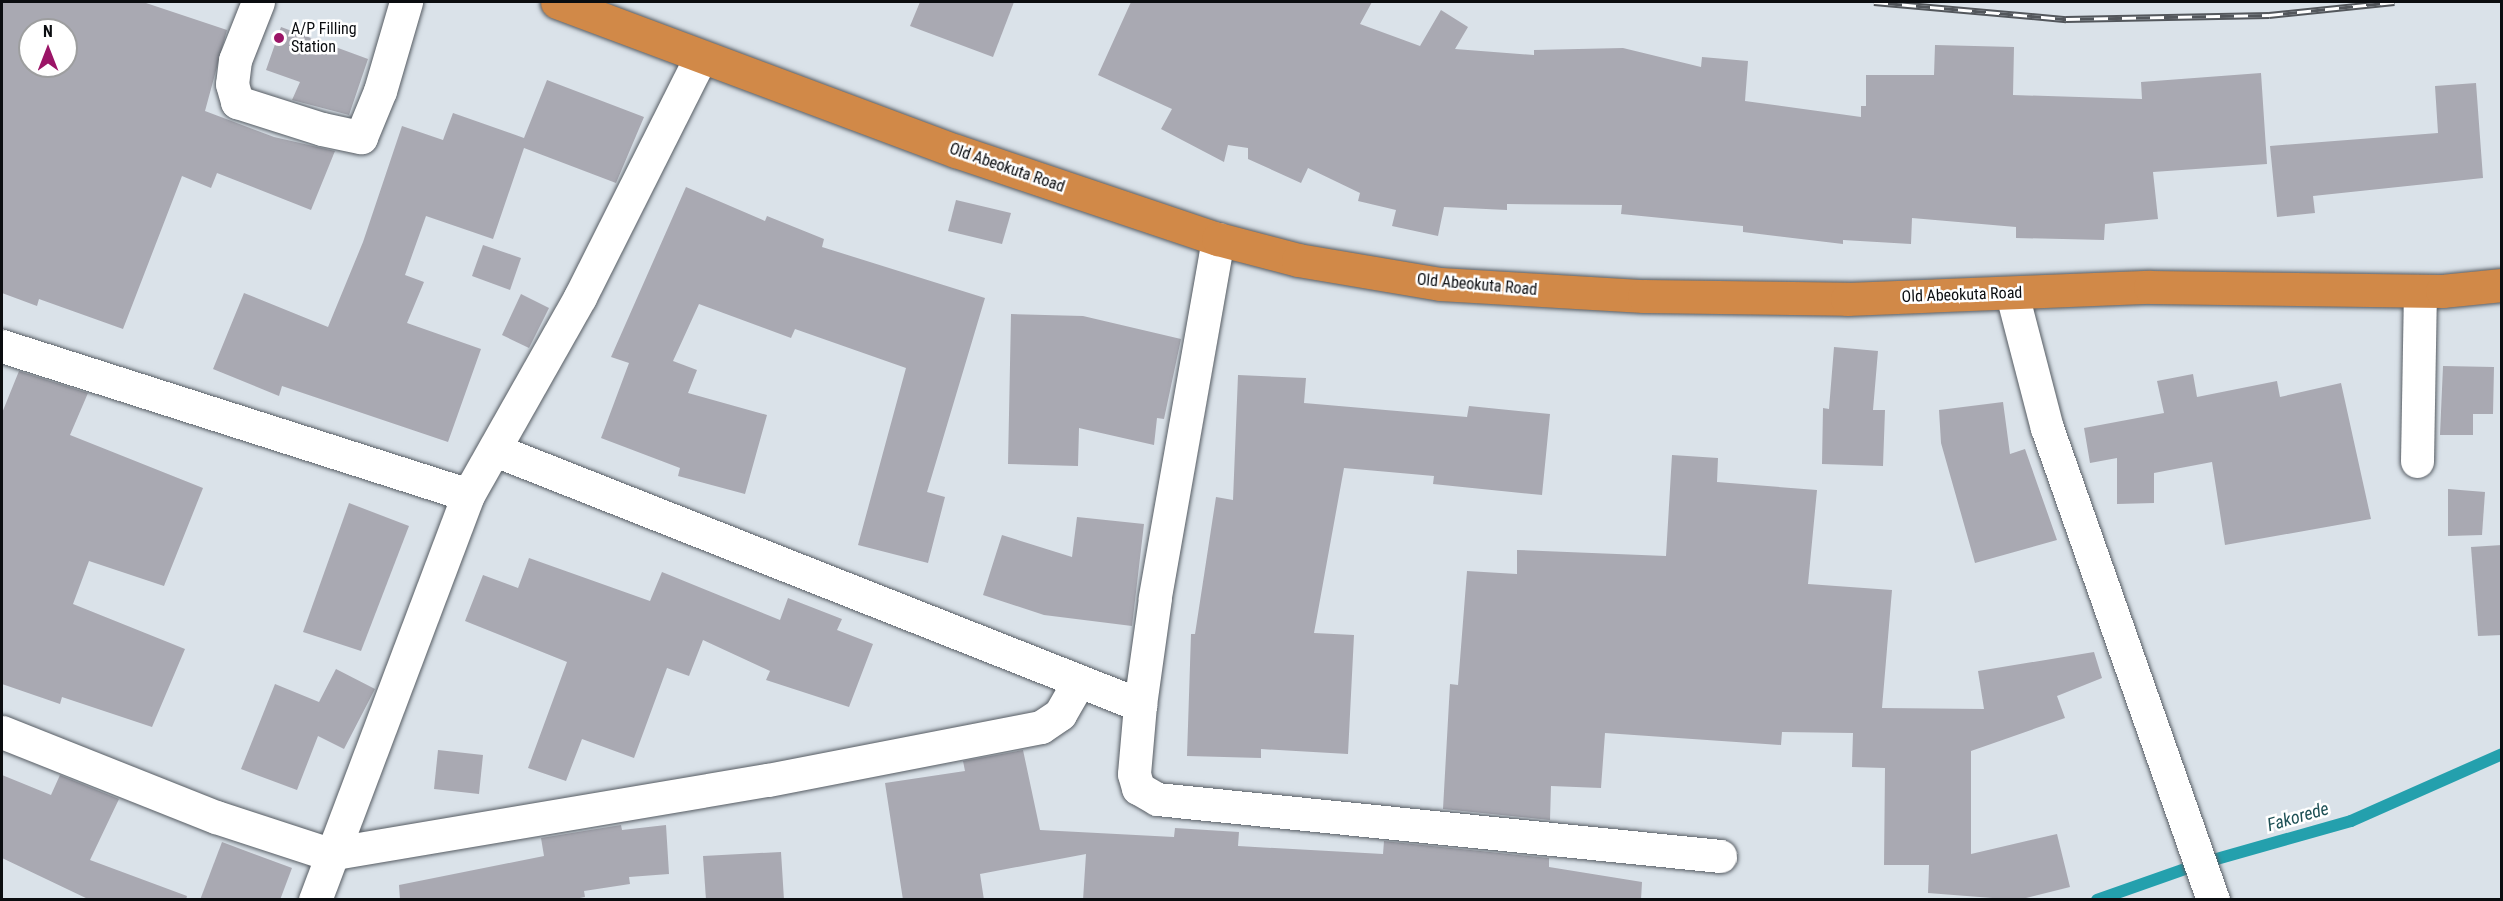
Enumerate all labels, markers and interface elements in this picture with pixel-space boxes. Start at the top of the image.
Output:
north arrow [18,18,78,78]
place label: A/P Filling Station [291,19,357,57]
text: N [43,22,53,41]
marker: A/P Filling Station [272,31,286,45]
street label: Old Abeokuta Road [947,139,1067,197]
street label: Old Abeokuta Road [1416,270,1538,300]
street label: Old Abeokuta Road [1901,283,2023,307]
water label: Fakorede [2265,798,2331,836]

